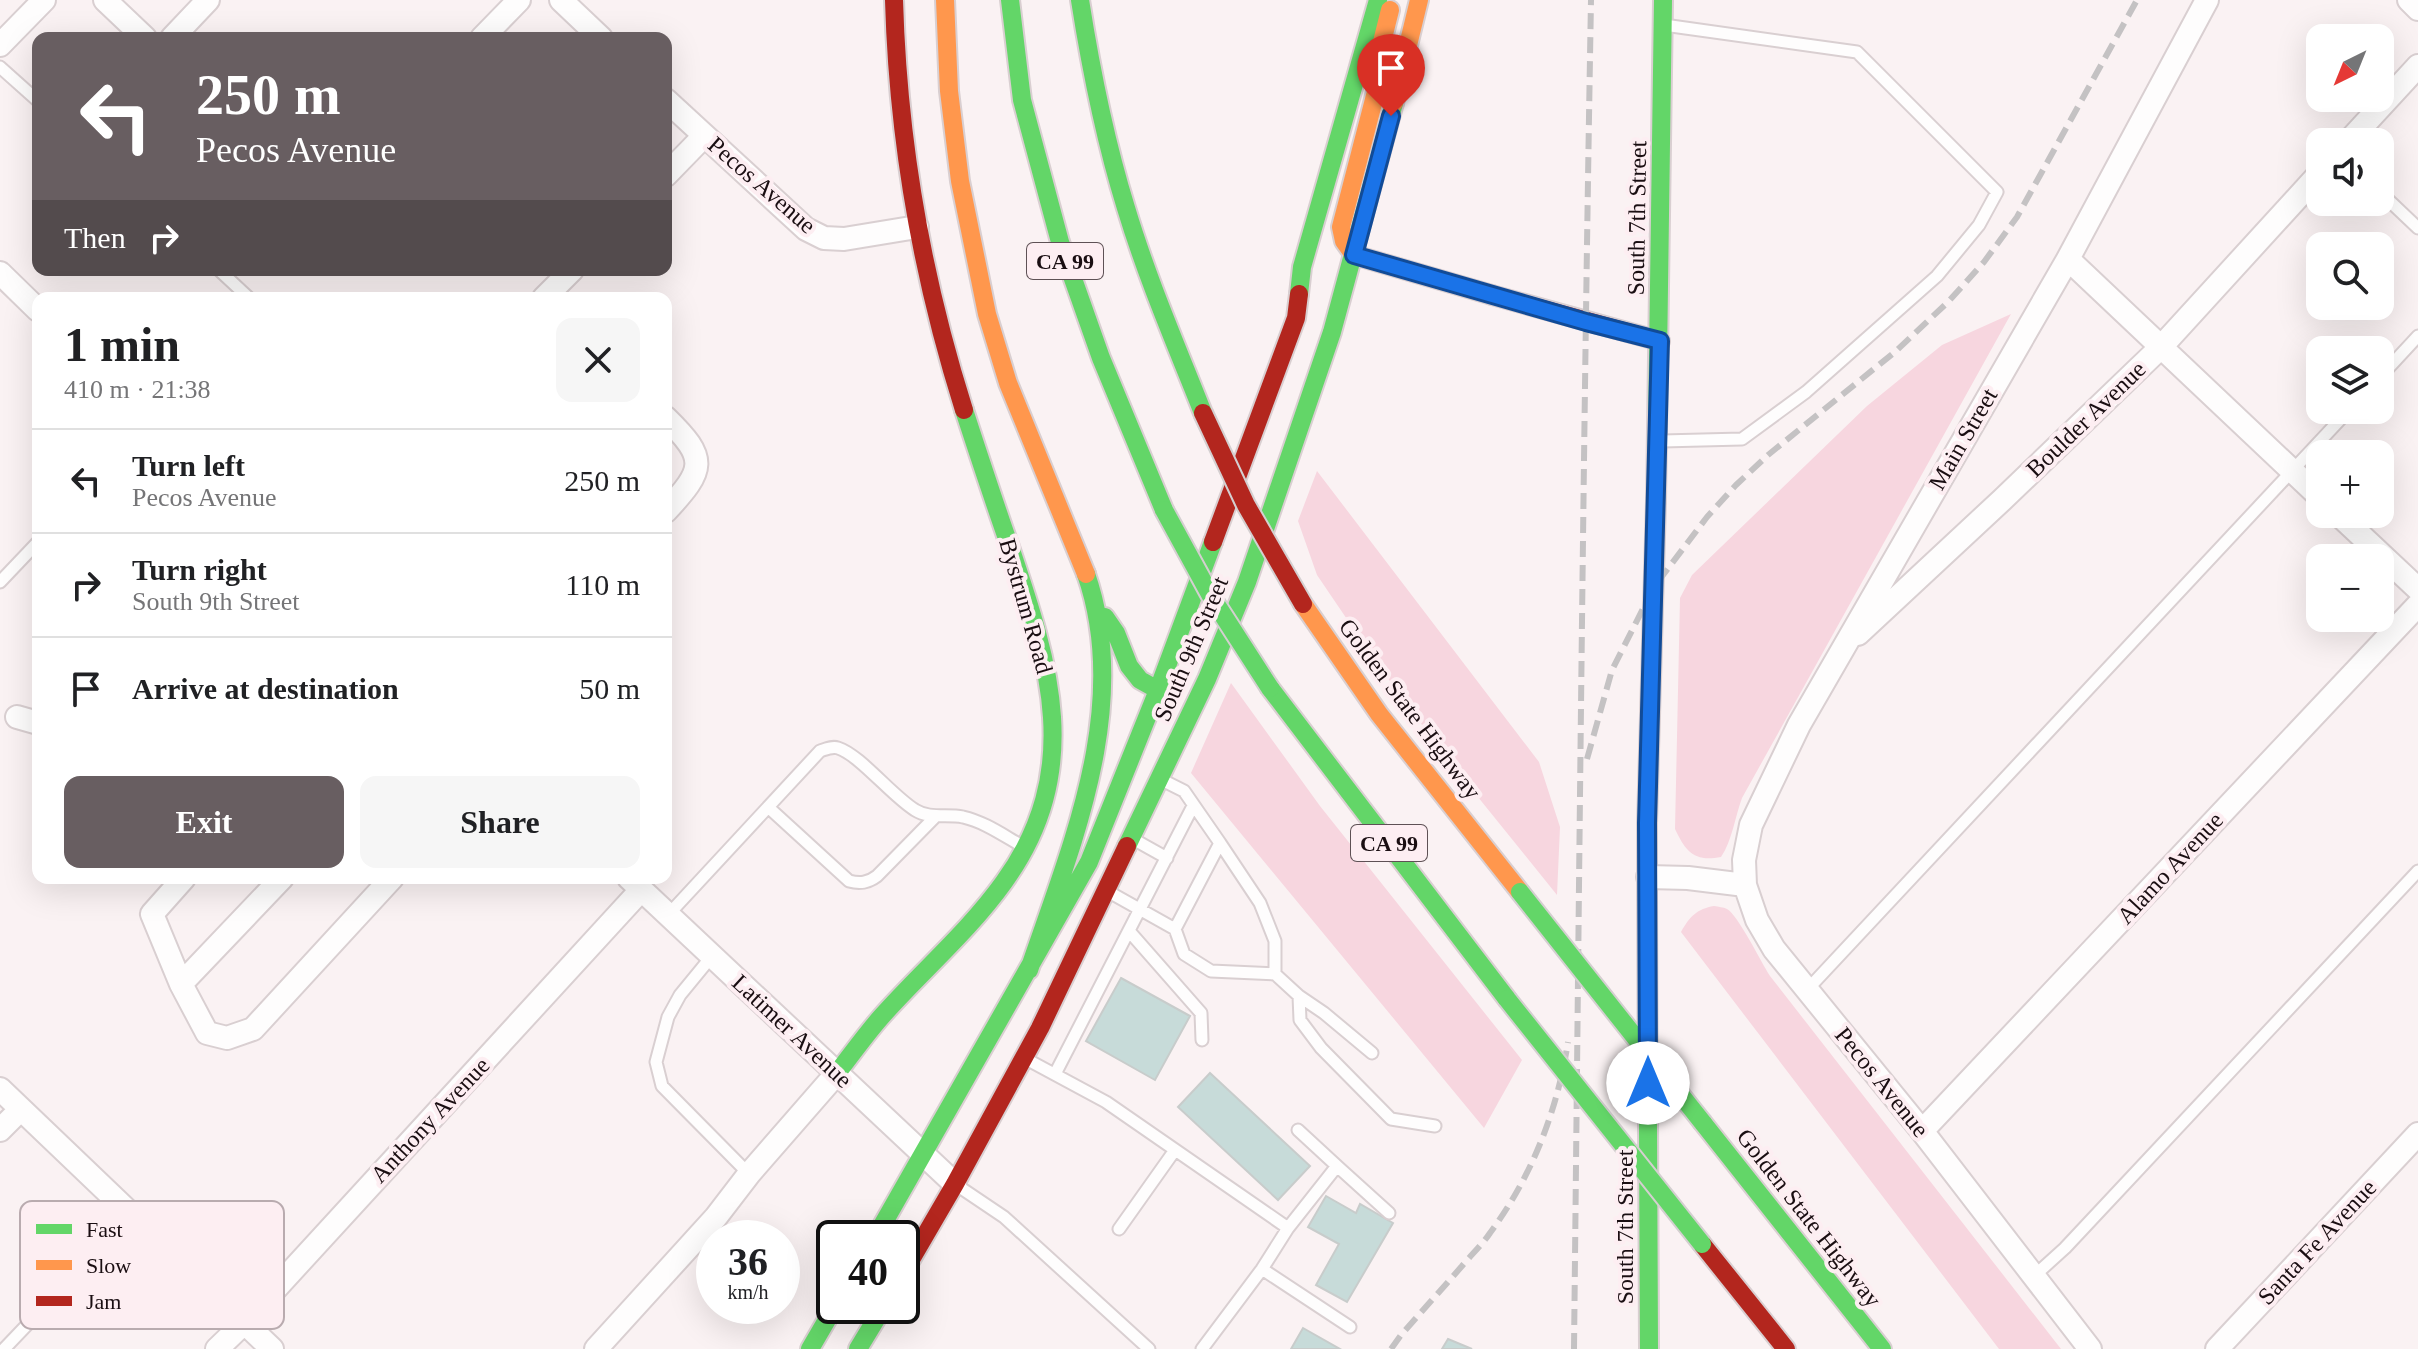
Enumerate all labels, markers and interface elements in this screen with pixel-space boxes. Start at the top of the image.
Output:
north arrow [2306,24,2394,112]
map controls [2306,24,2394,632]
pin [1357,34,1425,116]
icon: arrive [1369,46,1413,90]
icon: left [64,64,168,168]
text: 250 m [196,64,341,126]
button: sound [2306,128,2394,216]
text: Pecos Avenue [196,130,396,170]
street label: Pecos Avenue [703,131,821,239]
street label: South 7th Street [1623,140,1651,296]
icon: right [142,216,186,260]
text: Then [64,221,126,254]
button: search [2306,232,2394,320]
road number: CA 99 [1027,243,1103,279]
text: 1 min [64,318,180,371]
button: close [556,318,640,402]
button: layers [2306,336,2394,424]
street label: Boulder Avenue [2021,356,2151,482]
text: 410 m · 21:38 [64,375,211,404]
street label: Main Street [1924,383,2003,494]
button: + [2306,440,2394,528]
text: Turn left [132,449,245,482]
icon: left [64,459,108,503]
text: 250 m [564,464,640,497]
text: Pecos Avenue [132,483,277,512]
street label: Bystrum Road [994,535,1058,677]
button: − [2306,544,2394,632]
text: Turn right [132,553,267,586]
icon: right [64,563,108,607]
text: 110 m [565,568,640,601]
street label: South 9th Street [1149,572,1233,725]
text: South 9th Street [132,587,300,616]
street label: Golden State Highway [1334,614,1486,804]
icon: arrive [64,667,108,711]
text: Arrive at destination [132,672,399,705]
text: 50 m [579,672,640,705]
button: Exit [64,776,344,868]
button: Share [360,776,640,868]
street label: Alamo Avenue [2112,807,2228,929]
road number: CA 99 [1351,825,1427,861]
street label: Latimer Avenue [727,969,857,1093]
street label: Pecos Avenue [1830,1022,1934,1142]
position arrow [1606,1041,1690,1125]
street label: Anthony Avenue [365,1052,495,1188]
street label: Golden State Highway [1731,1124,1887,1312]
street label: South 7th Street [1612,1149,1638,1304]
street label: Santa Fe Avenue [2253,1174,2381,1310]
legend [20,1201,284,1329]
text: Fast [86,1217,123,1242]
speed limit sign: 40 [816,1220,920,1324]
text: 36 [728,1239,768,1284]
text: Slow [86,1253,131,1278]
text: km/h [727,1281,769,1303]
text: Jam [86,1289,121,1314]

